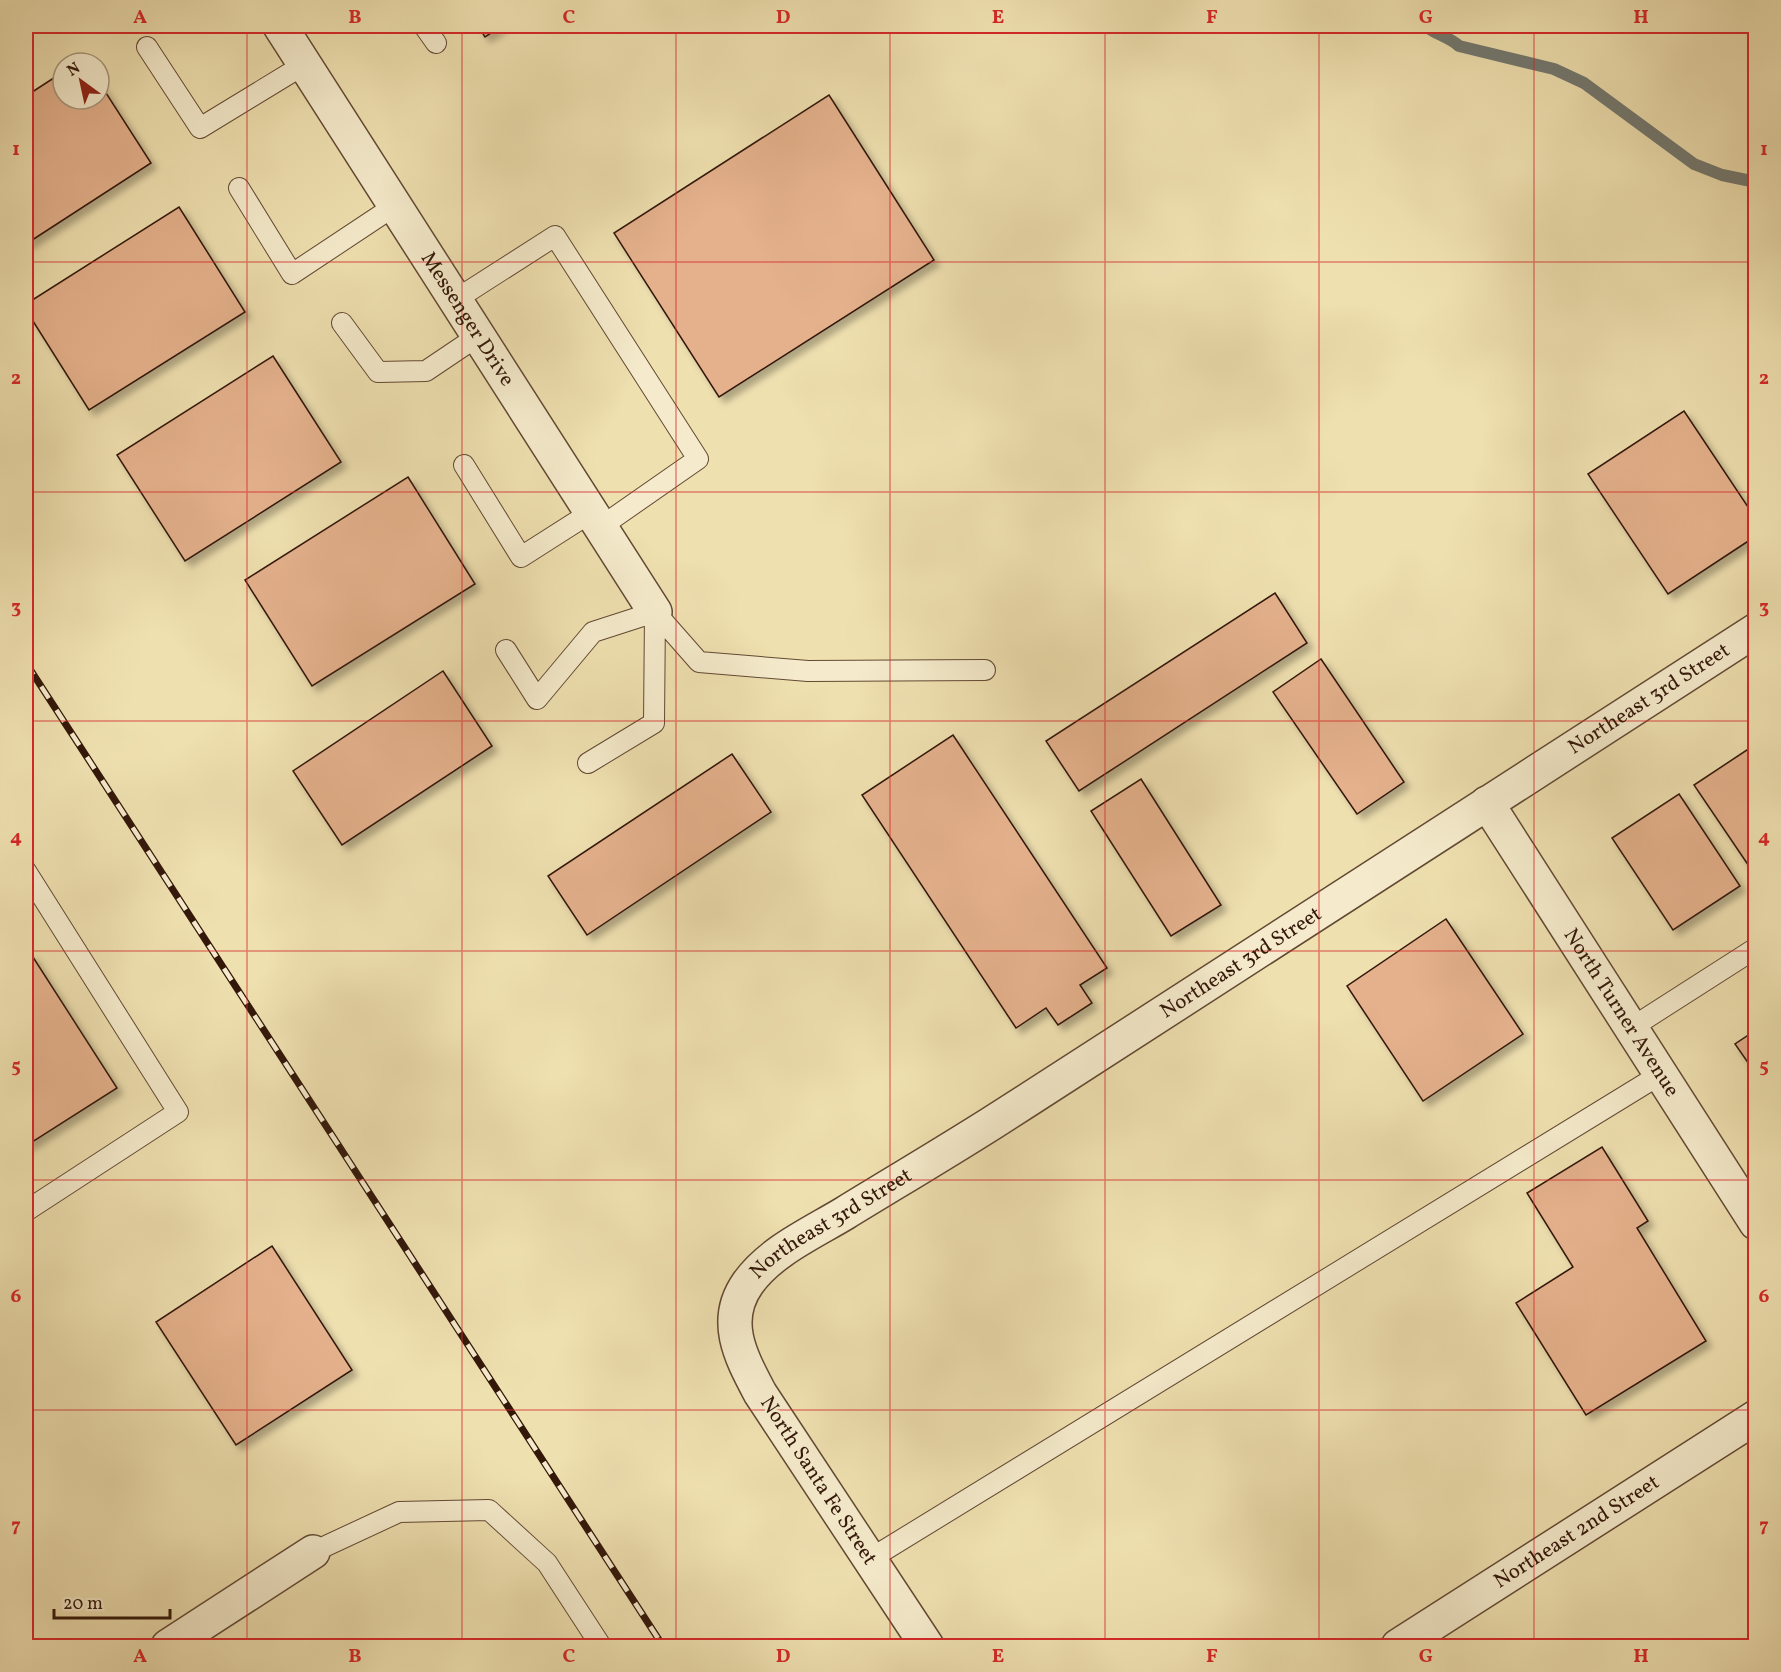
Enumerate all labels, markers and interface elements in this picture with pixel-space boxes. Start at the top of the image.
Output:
text: A [133,4,147,32]
text: B [348,4,362,32]
text: C [563,4,576,32]
text: D [776,4,790,32]
text: E [992,4,1004,32]
text: F [1206,4,1218,32]
text: G [1419,4,1433,32]
text: H [1633,4,1649,32]
north arrow [51,51,111,111]
text: N [63,58,85,82]
text: 1 [12,136,20,164]
text: 1 [1760,136,1768,164]
street label: Messenger Drive [414,246,521,392]
text: 2 [11,365,21,393]
text: 2 [1759,365,1769,393]
text: 3 [11,594,21,622]
text: 3 [1759,594,1769,622]
street label: Northeast 3rd Street [1562,636,1736,762]
text: 4 [10,824,22,852]
text: 4 [1758,824,1770,852]
street label: Northeast 3rd Street [1154,900,1327,1026]
street label: North Turner Avenue [1556,923,1686,1103]
text: 5 [11,1053,21,1081]
text: 5 [1759,1053,1769,1081]
street label: Northeast 3rd Street [743,1161,918,1286]
text: 6 [11,1283,22,1311]
text: 6 [1759,1283,1770,1311]
street label: North Santa Fe Street [752,1391,884,1571]
street label: Northeast 2nd Street [1488,1468,1665,1596]
text: 7 [11,1512,21,1540]
text: 7 [1759,1512,1769,1540]
scale bar [54,1582,170,1620]
text: 20 m [63,1592,103,1617]
text: A [133,1643,147,1671]
text: B [348,1643,362,1671]
text: C [563,1643,576,1671]
text: D [776,1643,790,1671]
text: E [992,1643,1004,1671]
text: F [1206,1643,1218,1671]
text: G [1419,1643,1433,1671]
text: H [1633,1643,1649,1671]

